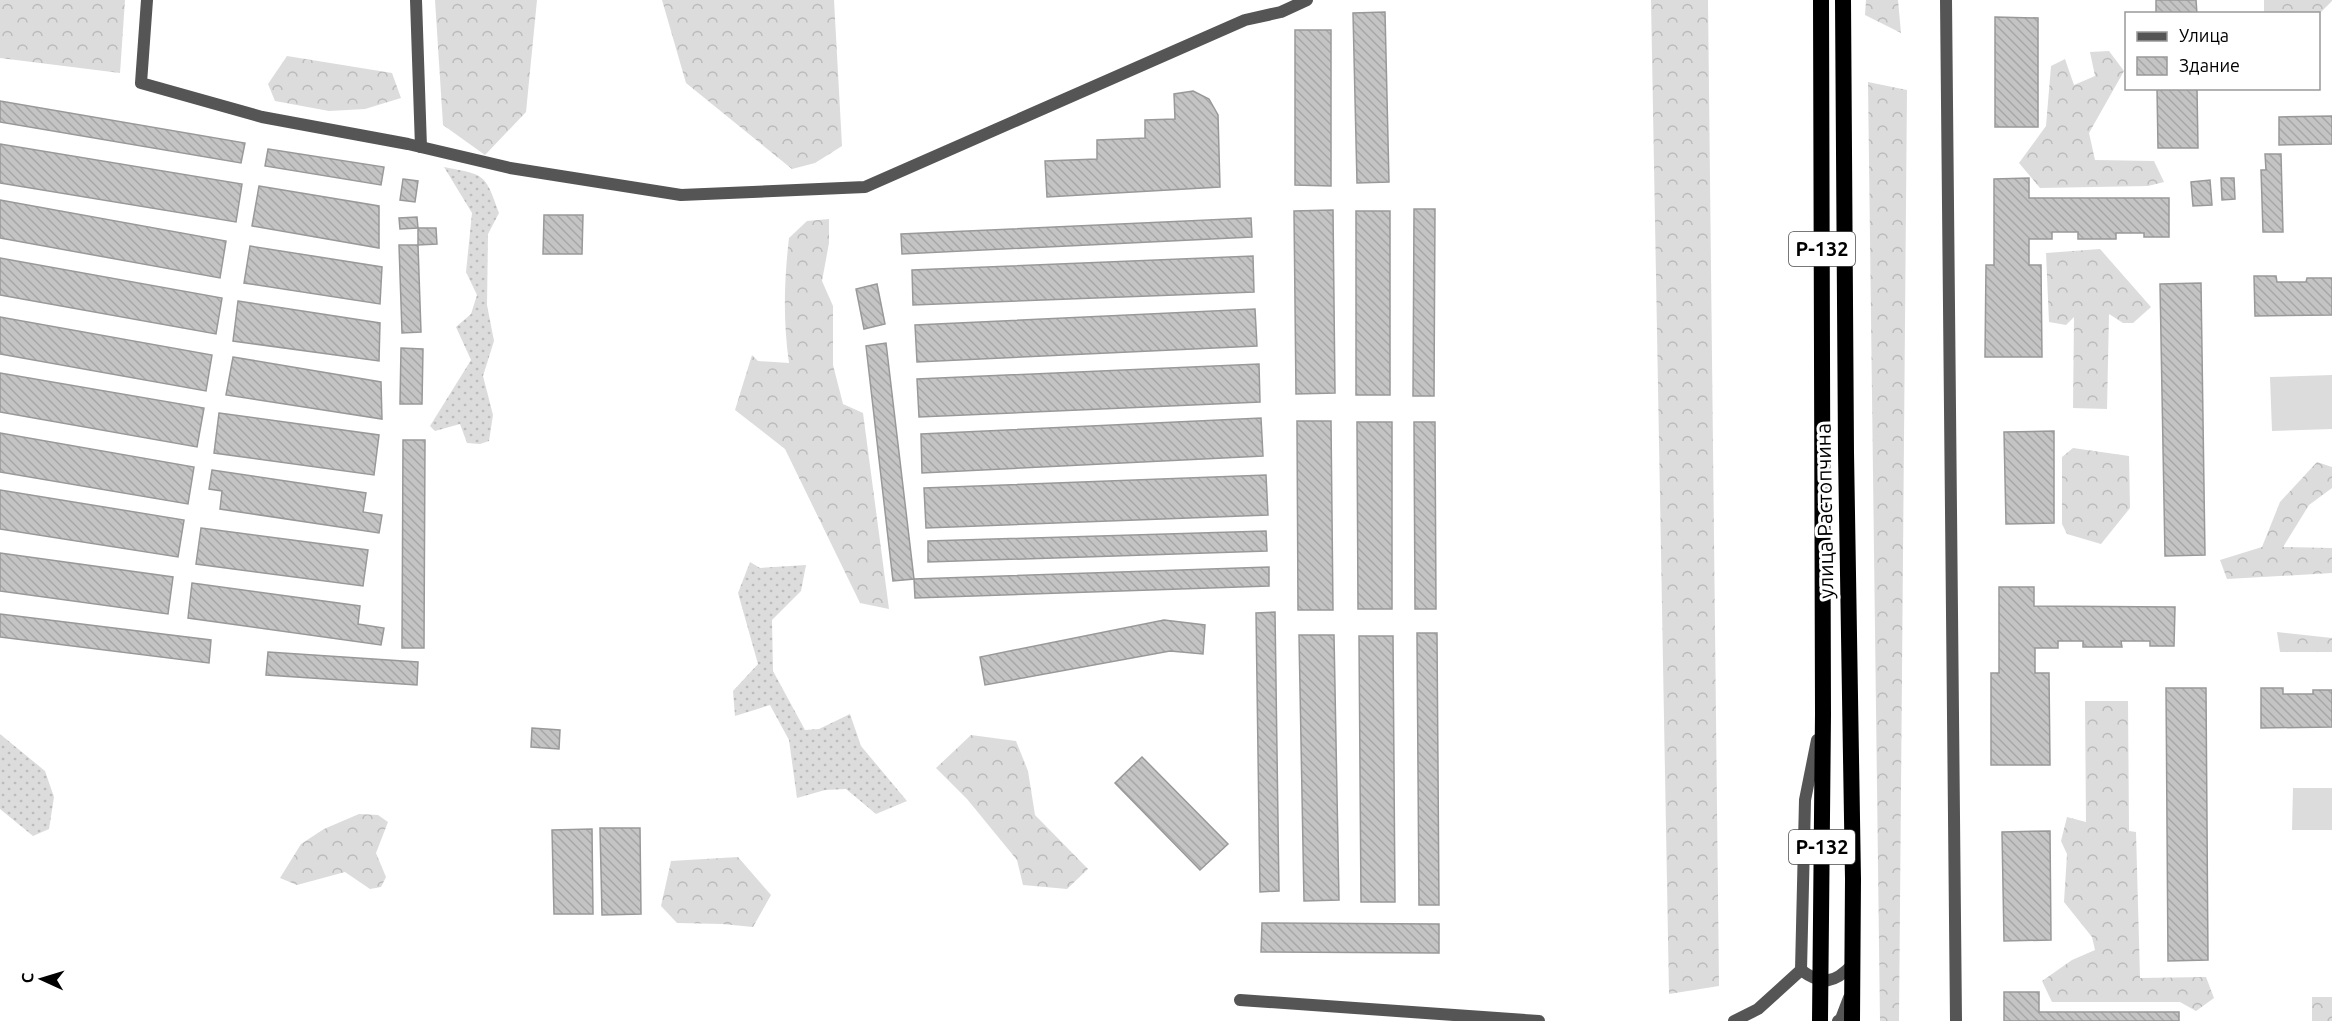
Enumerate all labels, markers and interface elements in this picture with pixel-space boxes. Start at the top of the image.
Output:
legend [2125,12,2320,90]
text: Улица [2179,25,2229,45]
text: Здание [2179,55,2240,75]
road number: Р-132 [1789,232,1855,266]
street label: улица Растопчина [1810,423,1838,599]
road number: Р-132 [1789,830,1855,864]
north arrow [12,949,72,1009]
text: С [18,972,36,984]

